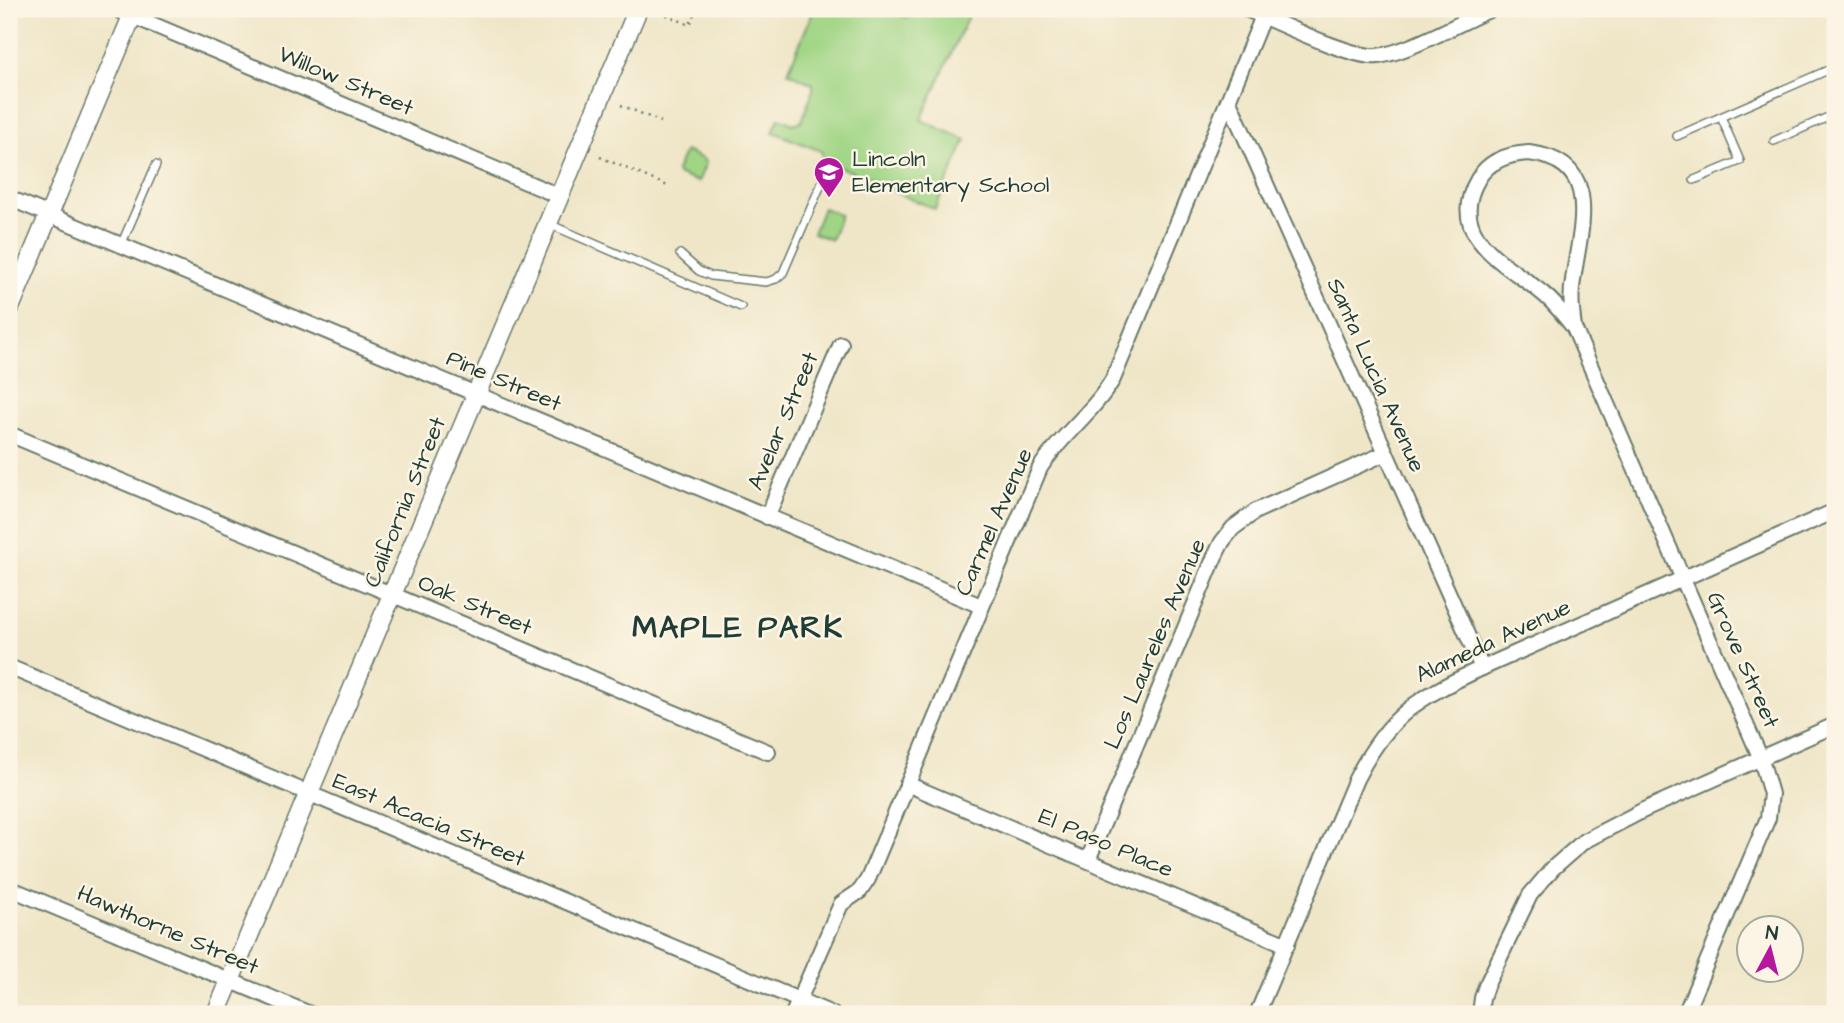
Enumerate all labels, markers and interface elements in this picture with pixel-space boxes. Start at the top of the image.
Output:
street label: Willow Street [273,38,419,124]
place label: Lincoln Elementary School [852,143,1049,202]
school or university icon: Lincoln Elementary School [812,155,846,199]
street label: Santa Lucia Avenue [1319,273,1433,477]
street label: Pine Street [441,342,567,420]
street label: Avelar Street [739,346,827,495]
street label: California Street [356,411,454,592]
street label: Carmel Avenue [947,443,1041,601]
street label: Los Laureles Avenue [1096,534,1214,754]
street label: Oak Street [413,567,538,644]
street label: Grove Street [1699,587,1788,734]
street label: Alameda Avenue [1410,591,1576,691]
district label: MAPLE PARK [632,607,844,649]
street label: East Acacia Street [328,765,531,875]
street label: El Paso Place [1034,800,1178,886]
street label: Hawthorne Street [72,877,264,983]
north arrow [1736,914,1806,984]
text: N [1764,919,1780,948]

